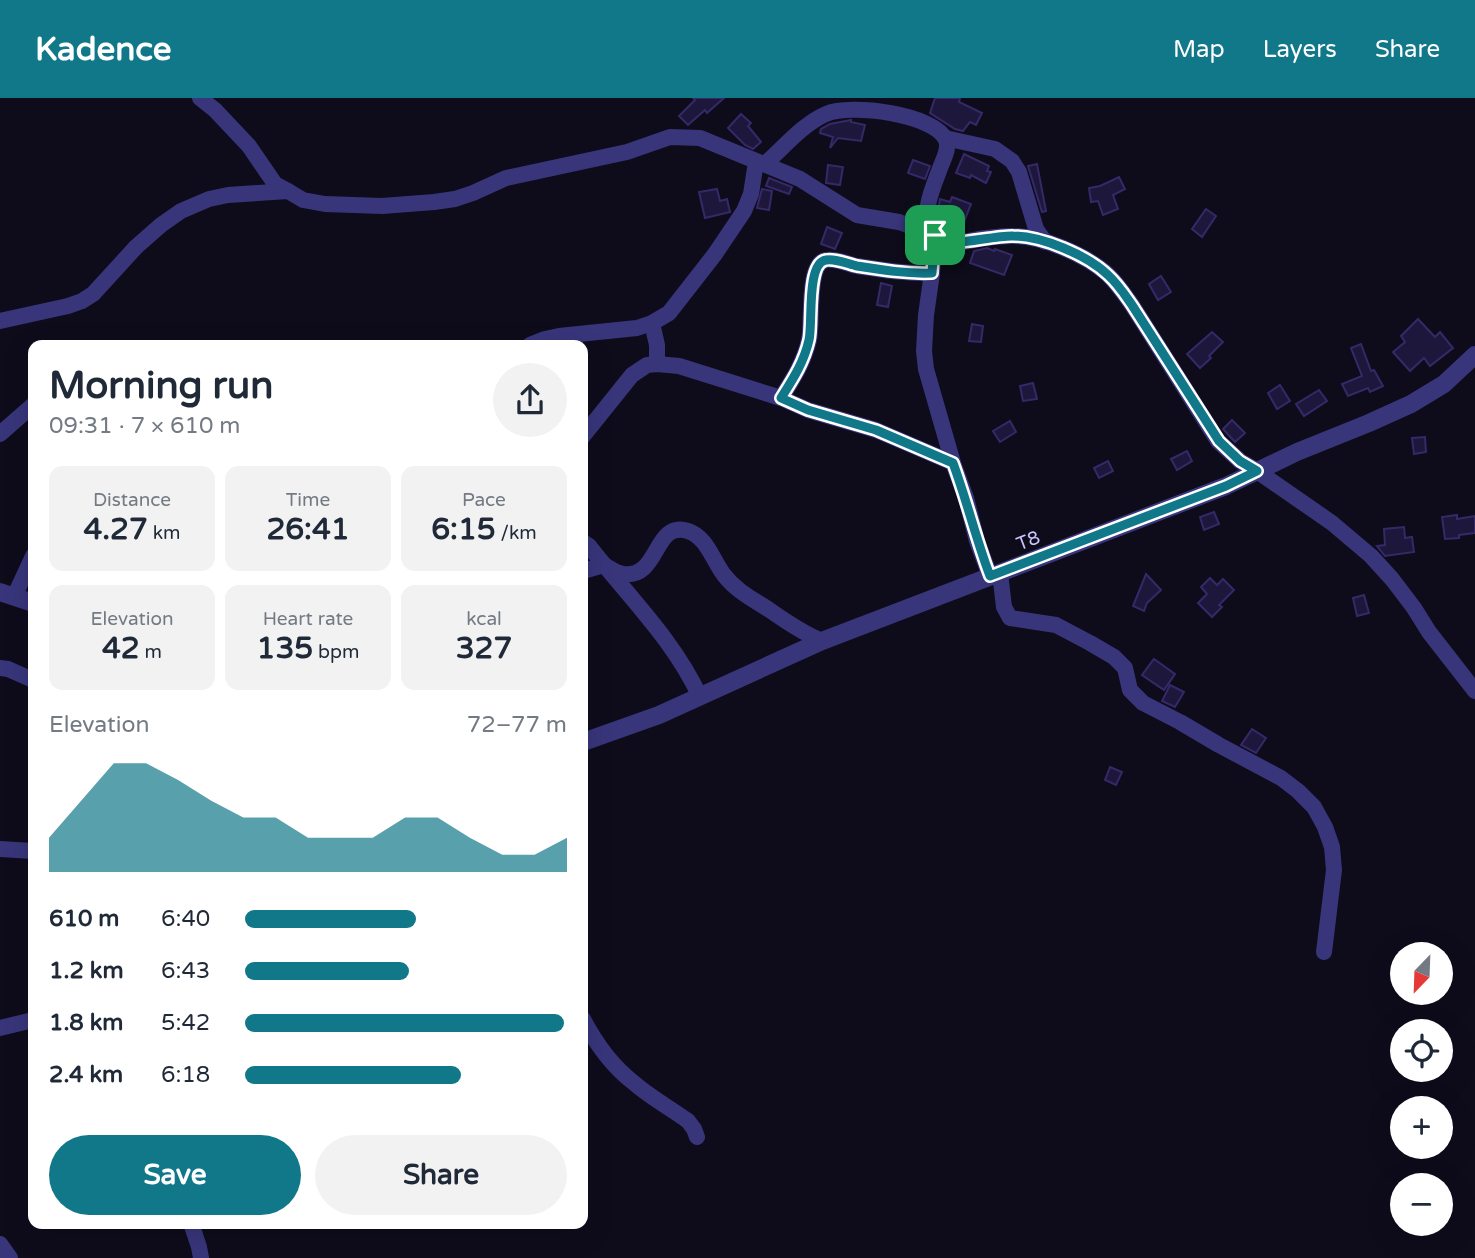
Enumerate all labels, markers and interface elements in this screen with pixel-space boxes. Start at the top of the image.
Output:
text: Kadence [35,30,171,69]
text: Map [1173,35,1225,64]
text: Layers [1263,35,1337,64]
text: Share [1375,35,1440,64]
pin [905,205,965,265]
icon: arrive [916,216,954,254]
text: Morning run [49,363,273,409]
button: share [493,363,567,437]
text: 09:31 · 7 × 610 m [49,412,240,440]
text: Distance [93,489,171,511]
text: Time [286,489,330,511]
text: Pace [462,489,506,511]
text: 4.27 [83,511,148,548]
text: 26:41 [266,511,350,548]
text: 6:15 [431,511,496,548]
text: km [148,522,181,544]
text: /km [496,522,537,544]
street label: T8 [1013,526,1043,555]
text: Elevation [90,608,174,630]
text: Heart rate [263,608,353,630]
text: kcal [466,608,502,630]
text: 42 [102,630,140,667]
text: 135 [257,630,313,667]
text: 327 [456,630,512,667]
text: m [140,641,162,663]
text: bpm [313,641,359,663]
text: Elevation [49,711,150,739]
text: 72–77 m [467,711,567,739]
text: 610 m [49,905,119,933]
text: 6:40 [161,905,210,933]
north arrow [1390,942,1452,1004]
map controls [1390,942,1453,1236]
text: 1.2 km [49,957,124,985]
text: 6:43 [161,957,210,985]
text: 1.8 km [49,1009,123,1037]
text: 5:42 [161,1009,210,1037]
button: locate [1390,1019,1453,1082]
text: 2.4 km [49,1061,123,1089]
text: 6:18 [161,1061,210,1089]
button: + [1390,1096,1453,1159]
button: Save [49,1135,301,1215]
button: Share [315,1135,567,1215]
button: − [1390,1173,1453,1236]

